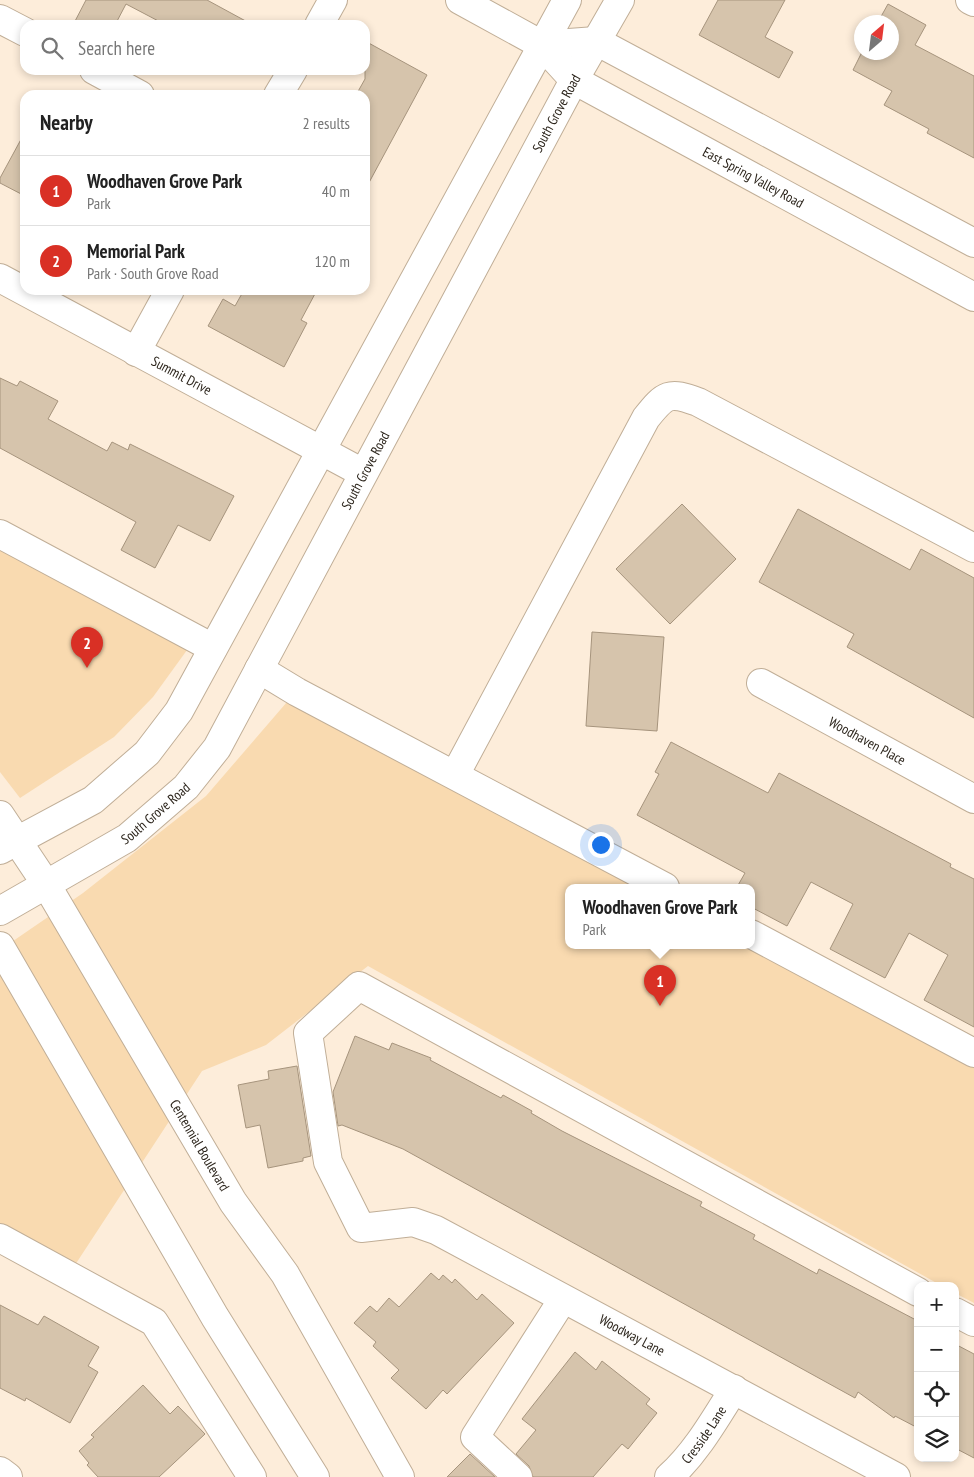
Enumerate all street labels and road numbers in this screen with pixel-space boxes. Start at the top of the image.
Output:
street label: South Grove Road [528,71,584,155]
street label: East Spring Valley Road [700,143,807,212]
street label: Summit Drive [148,352,215,399]
street label: South Grove Road [337,428,394,513]
street label: Woodhaven Place [826,713,909,769]
street label: South Grove Road [118,779,194,849]
street label: Centennial Boulevard [166,1096,234,1194]
street label: Woodway Lane [596,1310,668,1360]
street label: Cresside Lane [677,1402,730,1467]

